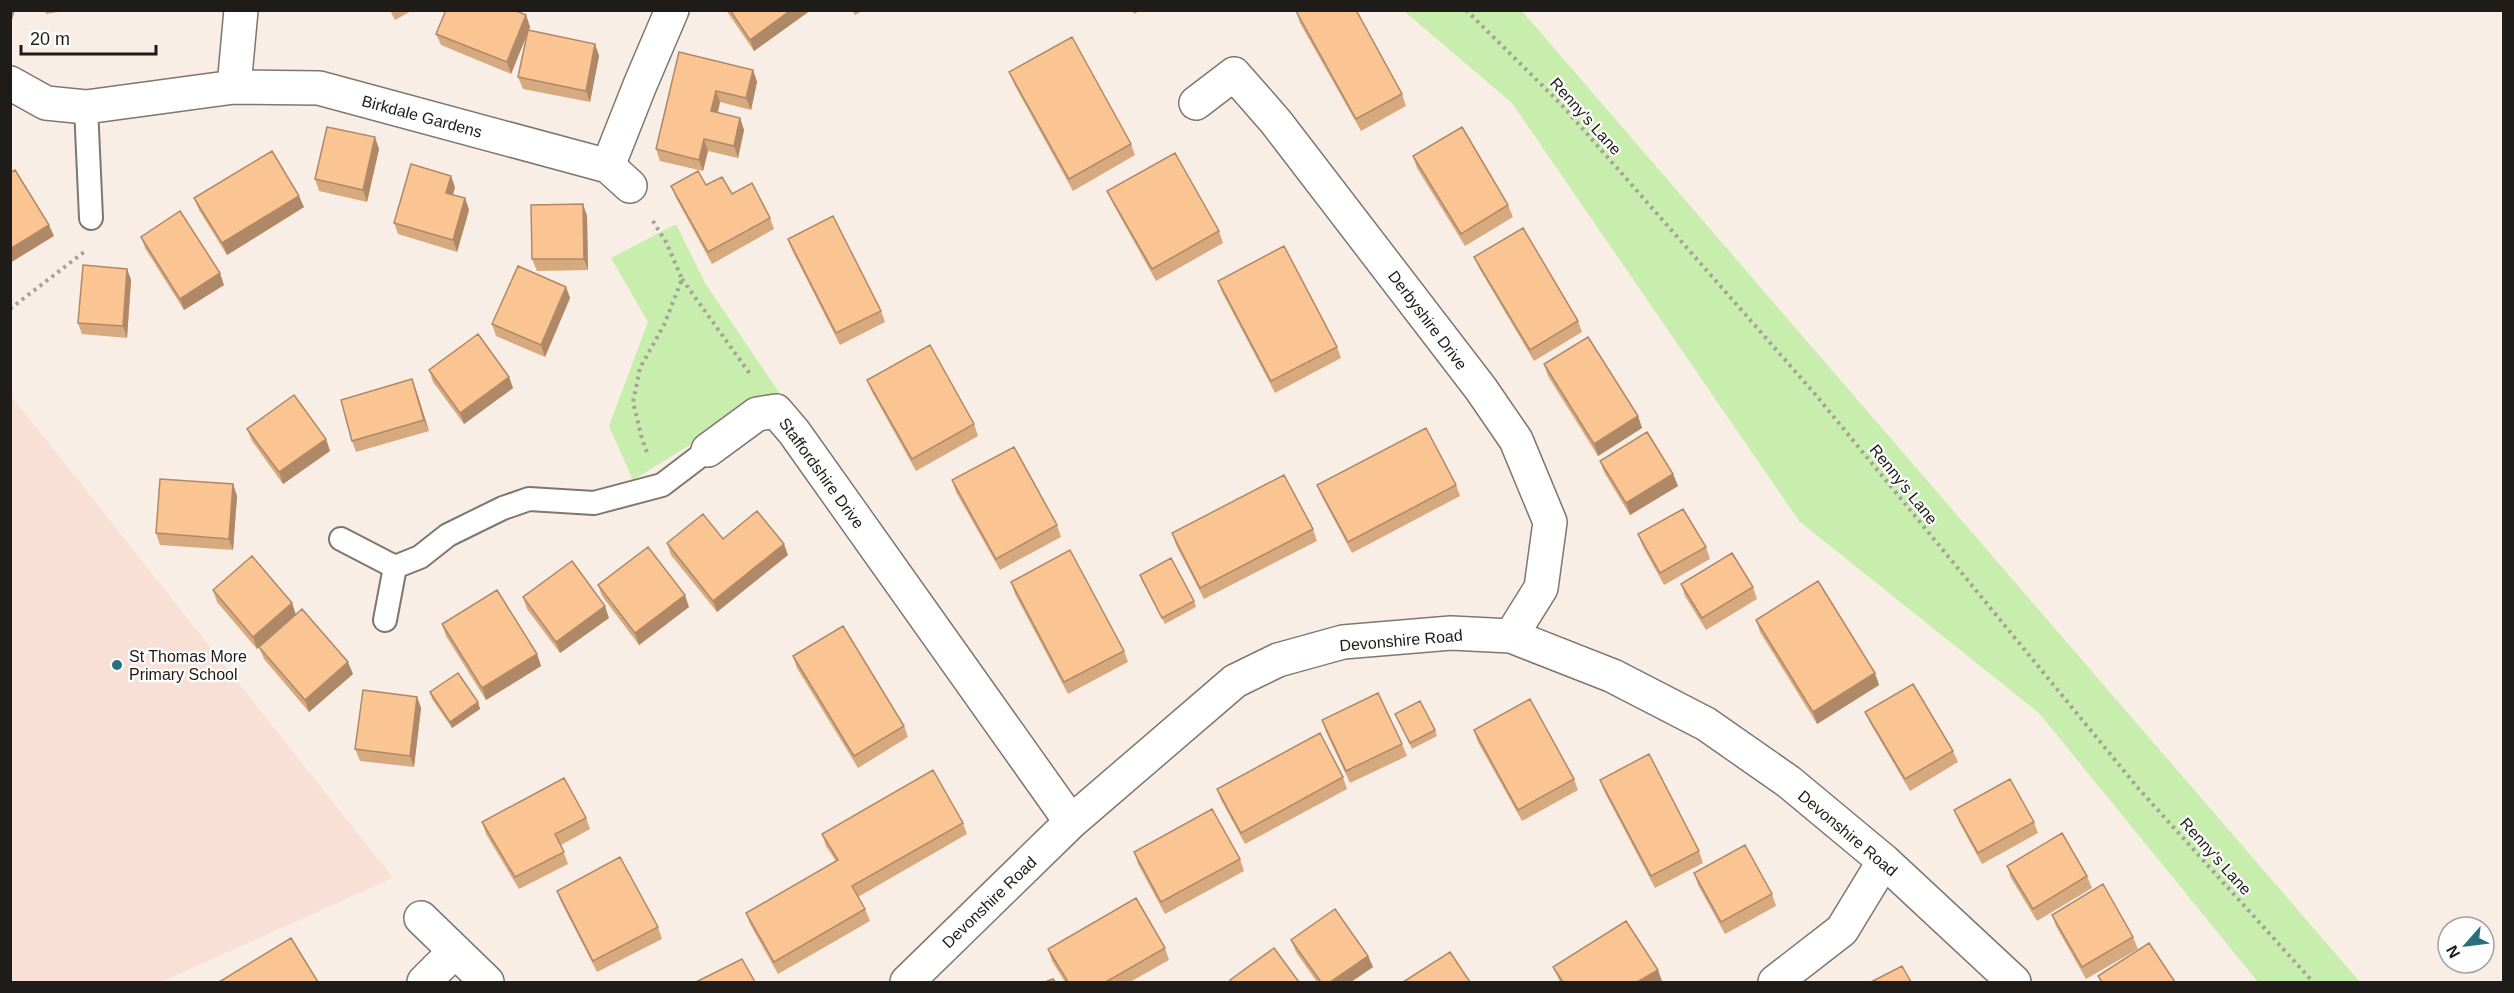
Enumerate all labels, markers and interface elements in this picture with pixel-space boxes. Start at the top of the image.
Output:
scale bar [21,18,156,56]
text: 20 m [30,29,70,49]
street label: Renny's Lane [1547,74,1625,158]
street label: Birkdale Gardens [360,92,484,141]
street label: Derbyshire Drive [1385,268,1470,373]
street label: Staffordshire Drive [776,415,867,532]
street label: Renny's Lane [1866,441,1941,528]
street label: Devonshire Road [1339,627,1463,654]
place label: St Thomas More Primary School [129,648,247,683]
marker: St Thomas More Primary School [110,658,124,672]
street label: Devonshire Road [1795,787,1900,880]
street label: Renny's Lane [2177,814,2255,898]
street label: Devonshire Road [939,853,1040,951]
north arrow [2436,915,2496,975]
text: N [2443,943,2463,961]

